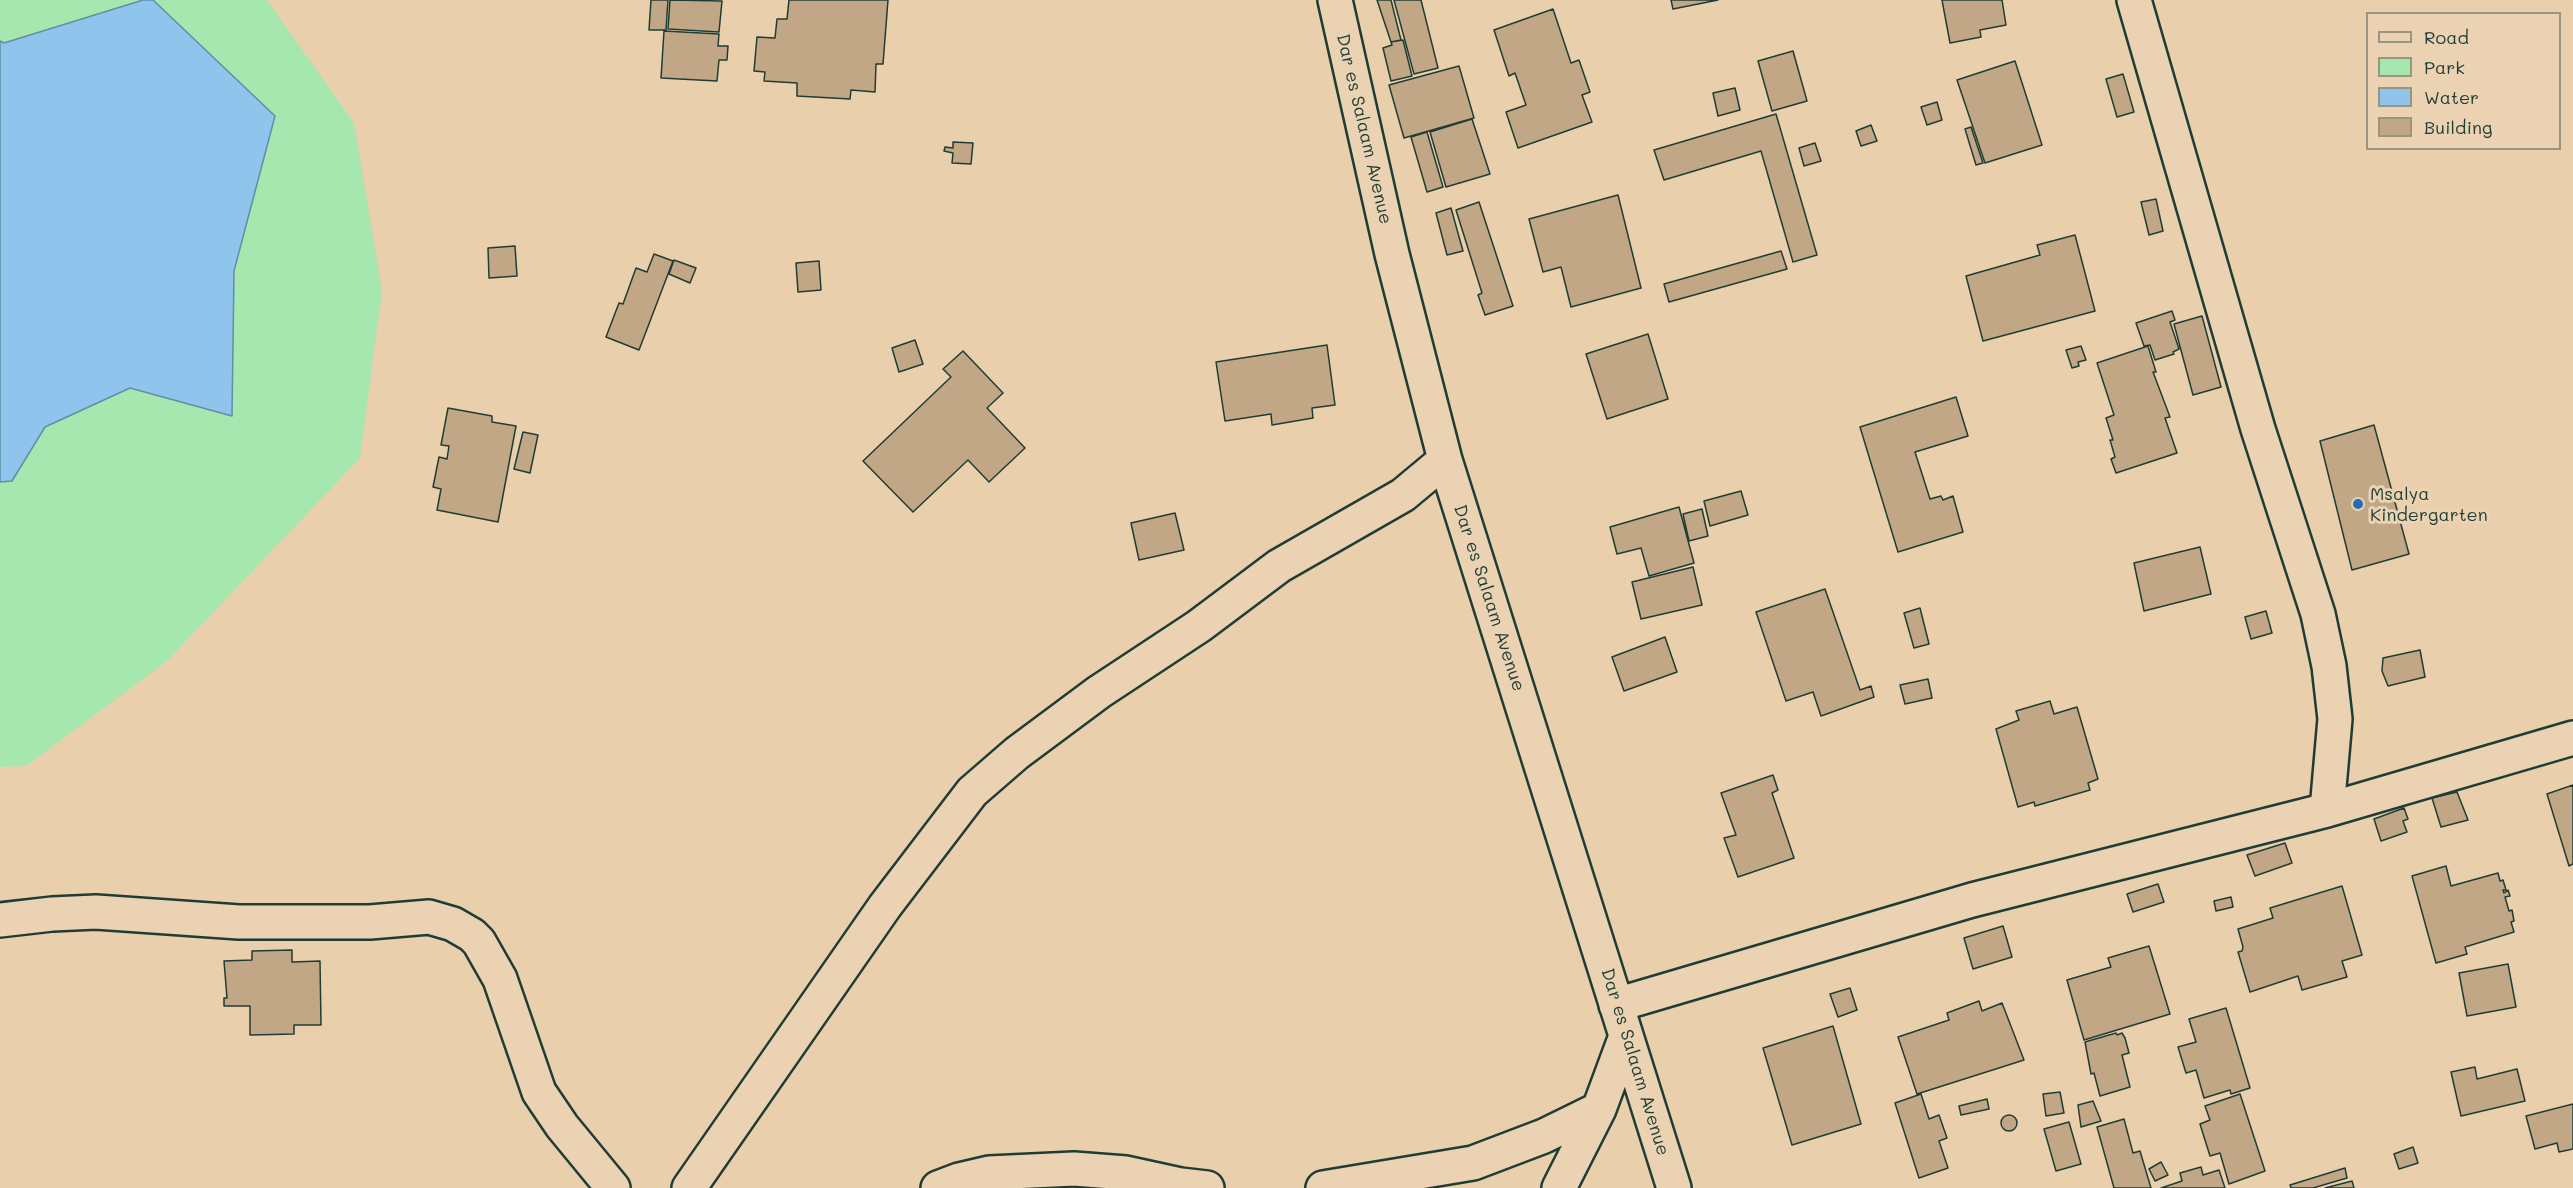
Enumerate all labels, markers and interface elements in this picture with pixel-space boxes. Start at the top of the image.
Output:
legend [2366,12,2561,150]
text: Road [2424,25,2469,49]
street label: Dar es Salaam Avenue [1332,32,1396,226]
text: Park [2424,55,2465,79]
text: Water [2424,85,2479,109]
text: Building [2424,115,2492,139]
place label: Msalya Kindergarten [2370,483,2488,526]
marker: Msalya Kindergarten [2351,497,2365,511]
street label: Dar es Salaam Avenue [1449,502,1529,694]
street label: Dar es Salaam Avenue [1596,966,1674,1158]

